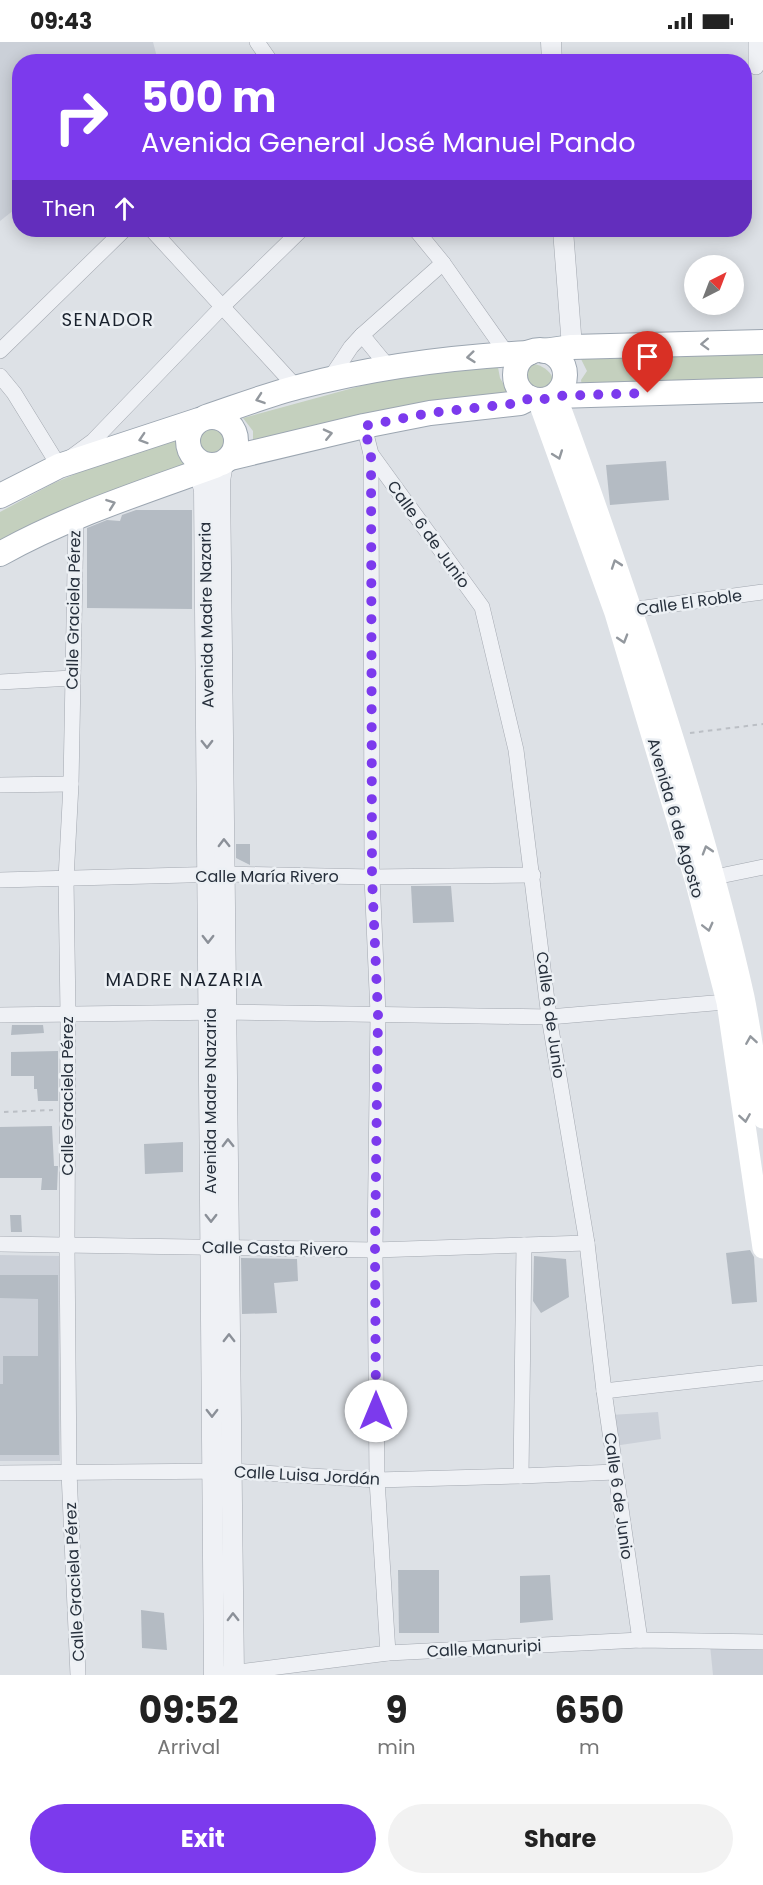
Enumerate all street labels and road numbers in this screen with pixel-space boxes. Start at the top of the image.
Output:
street label: Calle 6 de Junio [382,476,475,593]
street label: Avenida Madre Nazaria [193,522,220,708]
street label: Calle Graciela Pérez [61,530,86,690]
street label: Calle El Roble [635,584,743,621]
street label: Avenida 6 de Agosto [642,735,709,901]
street label: Calle María Rivero [195,865,339,888]
street label: Calle 6 de Junio [530,950,571,1080]
street label: Avenida Madre Nazaria [199,1008,222,1194]
street label: Calle Graciela Pérez [56,1016,79,1176]
street label: Calle Casta Rivero [202,1236,348,1261]
street label: Calle 6 de Junio [598,1431,639,1561]
street label: Calle Luisa Jordán [233,1460,381,1491]
street label: Calle Graciela Pérez [59,1502,90,1662]
street label: Calle Manuripi [426,1634,542,1663]

